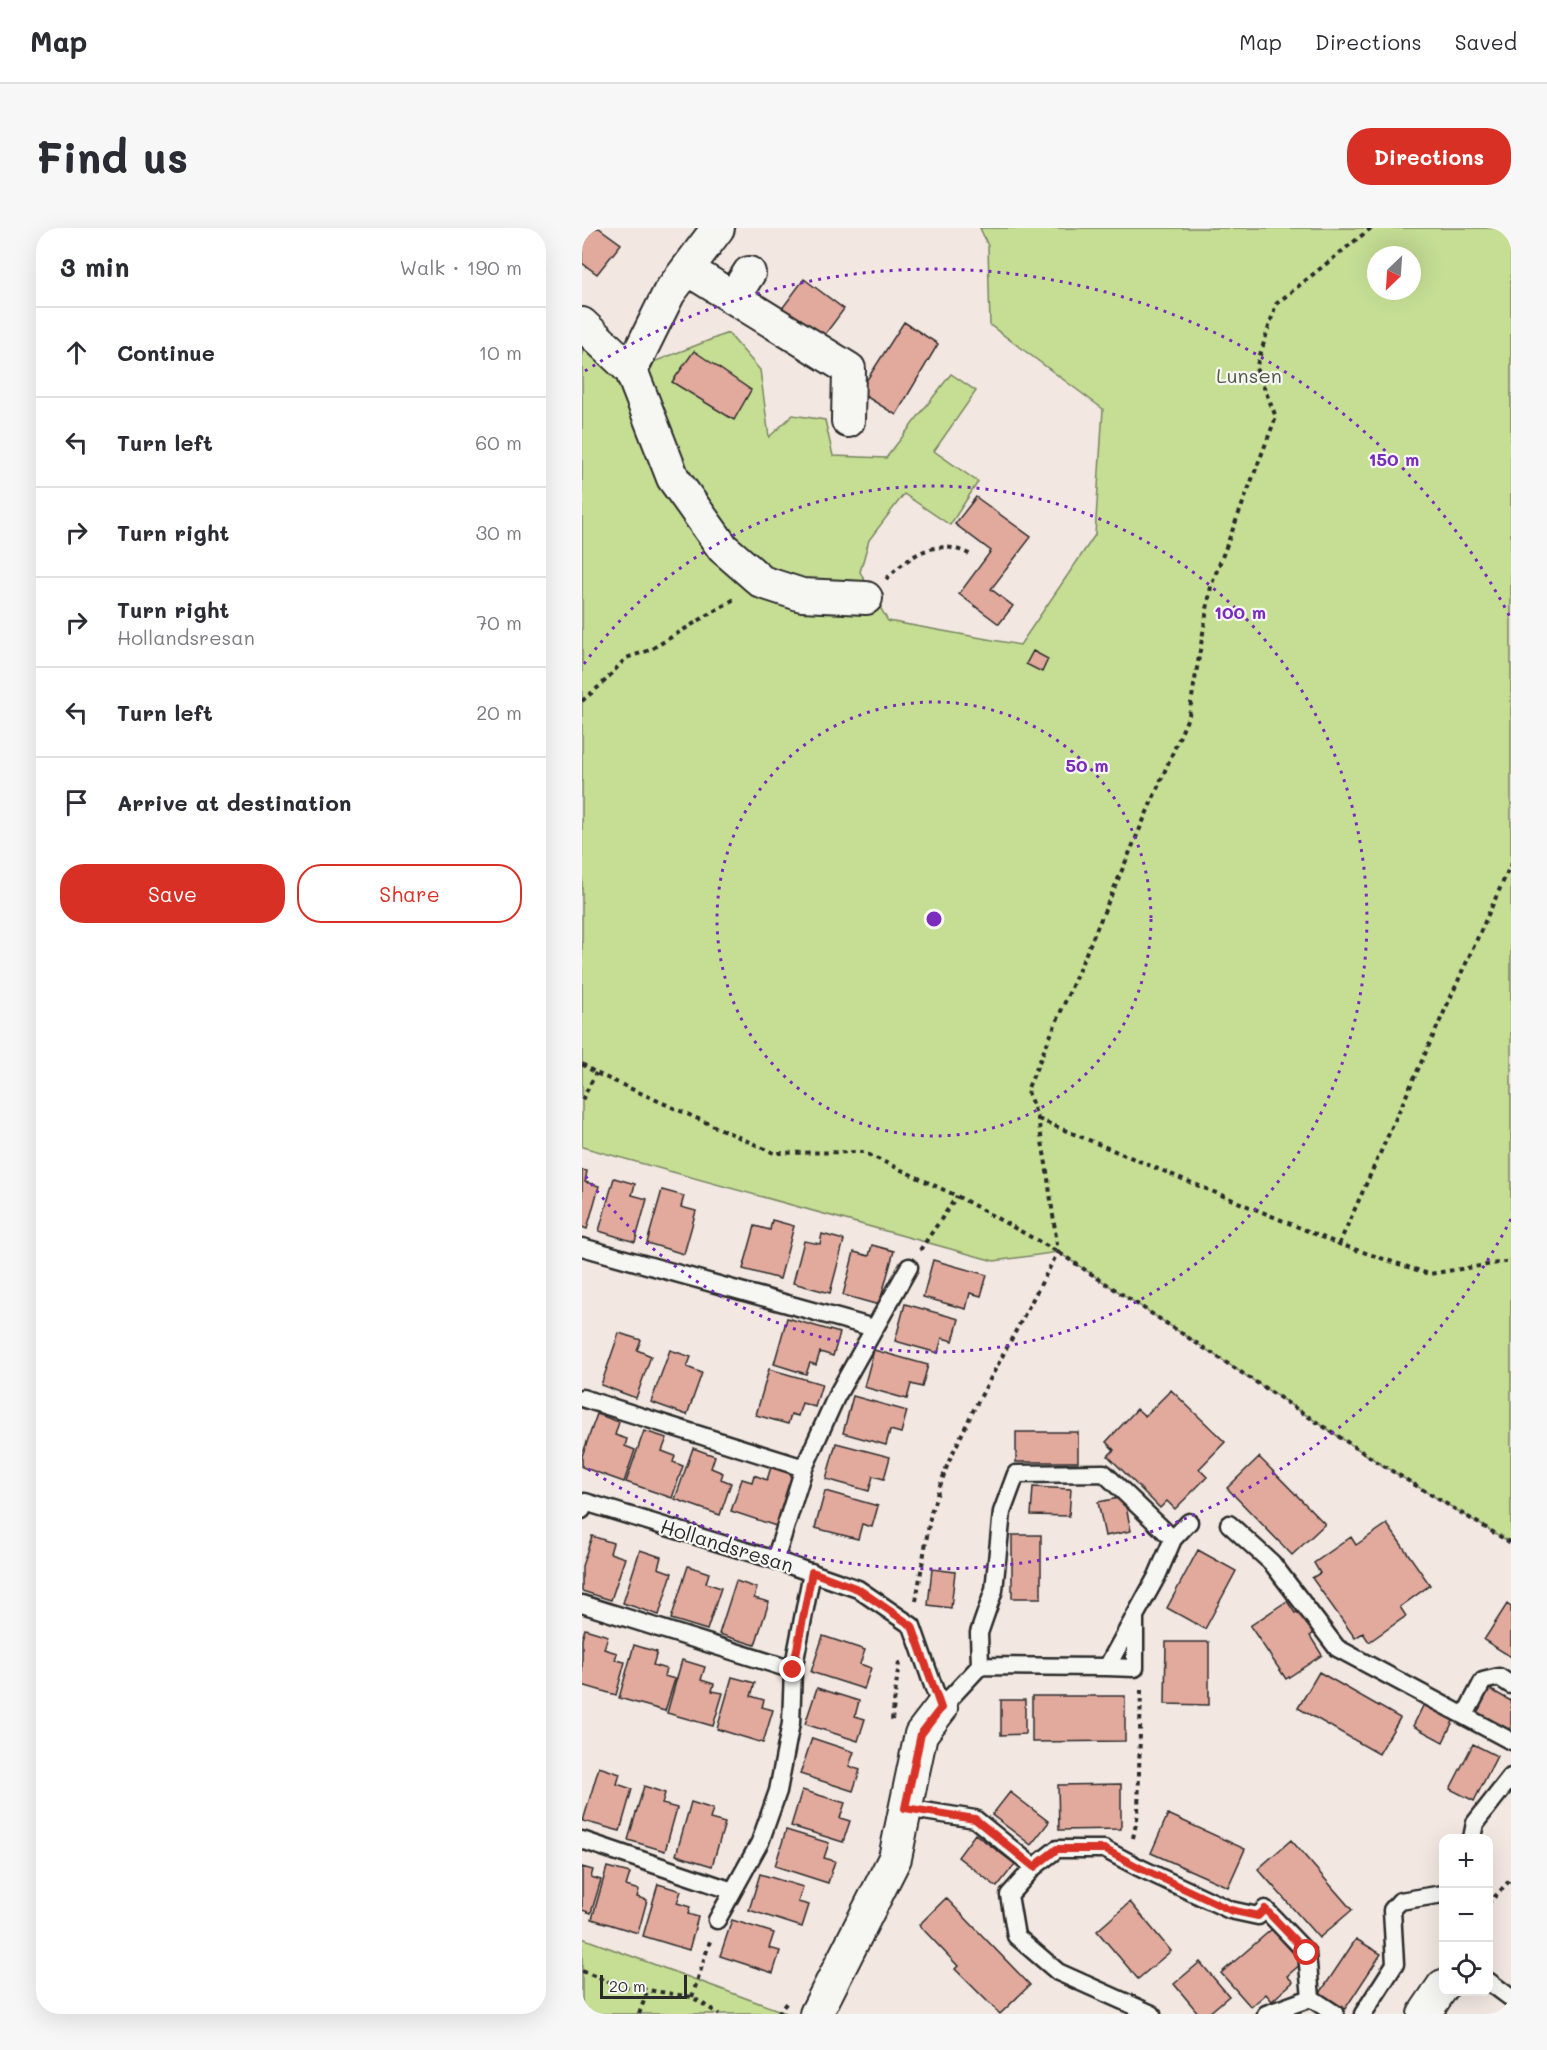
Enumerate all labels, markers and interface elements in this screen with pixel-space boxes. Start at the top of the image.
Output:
text: Map [30,23,87,59]
text: Map [1239,28,1282,55]
text: Directions [1315,28,1422,55]
text: Saved [1455,28,1517,55]
button: Directions [1347,128,1511,185]
text: Find us [36,129,188,184]
north arrow [1367,246,1421,300]
text: 3 min [60,250,129,284]
text: Walk · 190 m [399,254,522,280]
icon: ahead [60,336,93,369]
text: Continue [117,338,215,367]
text: 10 m [478,339,522,365]
park label: Lunsen [1216,362,1282,388]
icon: left [60,426,93,459]
text: Turn left [117,428,213,457]
text: 60 m [475,429,522,455]
text: 150 m [1369,447,1419,471]
icon: right [60,516,93,549]
text: Turn right [117,518,229,547]
text: 30 m [476,519,522,545]
text: Turn right [117,595,229,624]
text: 100 m [1214,600,1266,624]
icon: right [60,606,93,639]
text: 70 m [476,609,522,635]
text: Hollandsresan [117,624,255,650]
icon: left [60,696,93,729]
text: Turn left [117,698,213,727]
text: 20 m [476,699,522,725]
text: 50 m [1066,753,1108,777]
icon: arrive [60,786,93,819]
text: Arrive at destination [117,788,352,817]
button: Save [60,864,285,923]
button: Share [297,864,522,923]
centre of rings [924,909,944,929]
street label: Hollandsresan [658,1512,797,1578]
route end [779,1656,805,1682]
map controls [1439,1834,1493,1996]
button: + [1439,1834,1493,1888]
button: − [1439,1888,1493,1942]
route start [1293,1939,1319,1965]
button: locate [1439,1942,1493,1996]
scale bar [600,1972,687,2000]
text: 20 m [609,1975,646,1996]

